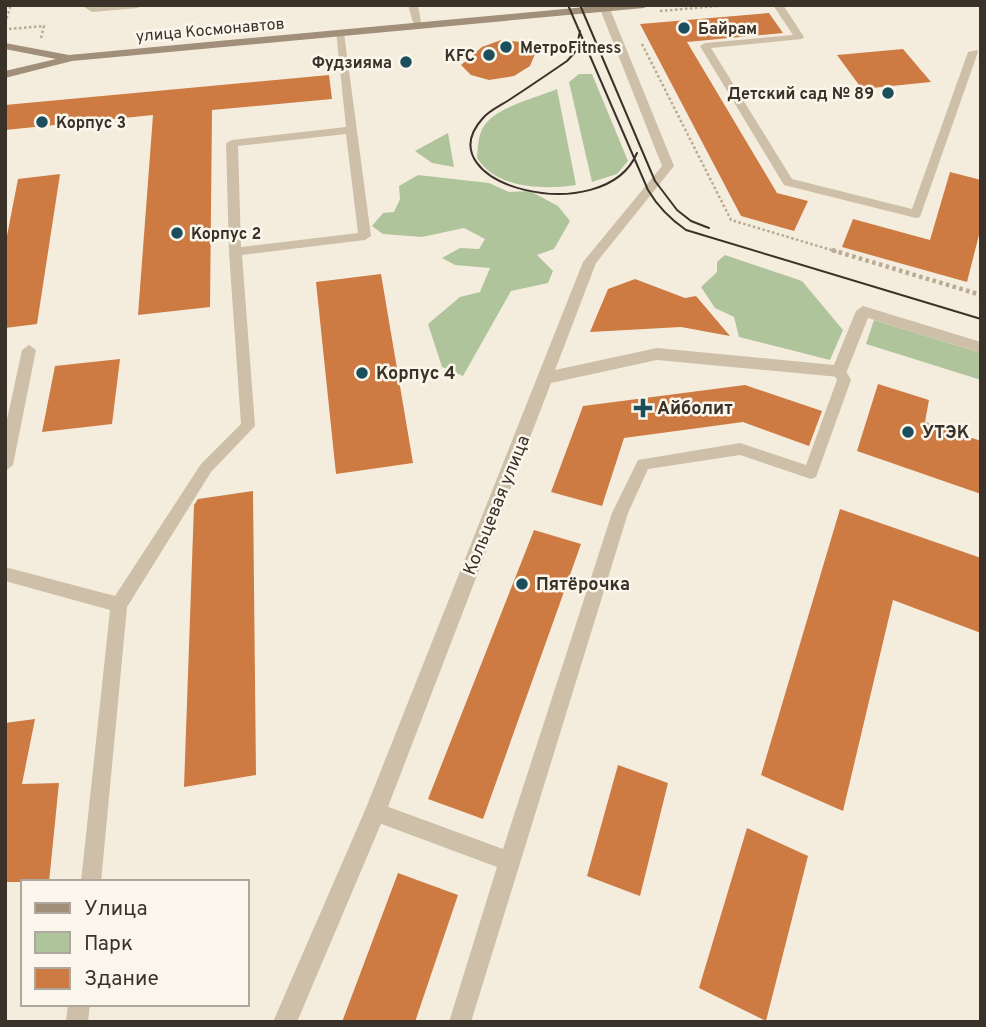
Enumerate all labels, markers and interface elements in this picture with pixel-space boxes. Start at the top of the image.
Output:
street label: улица Космонавтов [135,15,285,47]
marker: Байрам [676,20,692,36]
place label: Байрам [698,20,757,40]
marker: МетроFitness [498,39,514,55]
place label: МетроFitness [520,39,621,59]
place label: KFC [445,47,475,67]
marker: KFC [481,47,497,63]
place label: Фудзияма [312,54,392,74]
marker: Фудзияма [398,54,414,70]
place label: Детский сад № 89 [727,85,874,105]
marker: Детский сад № 89 [880,85,896,101]
marker: Корпус 3 [34,114,50,130]
place label: Корпус 3 [56,114,126,134]
marker: Корпус 2 [169,225,185,241]
place label: Корпус 2 [191,225,261,245]
place label: Корпус 4 [376,363,456,386]
marker: Корпус 4 [354,365,370,381]
place label: Айболит [657,398,733,421]
marker: Айболит [635,400,651,416]
place label: УТЭК [922,422,970,445]
marker: УТЭК [900,424,916,440]
street label: Кольцевая улица [459,432,536,579]
place label: Пятёрочка [536,574,630,597]
marker: Пятёрочка [514,576,530,592]
legend [21,880,248,1006]
text: Улица [84,896,148,923]
text: Парк [84,931,133,958]
text: Здание [84,966,159,993]

